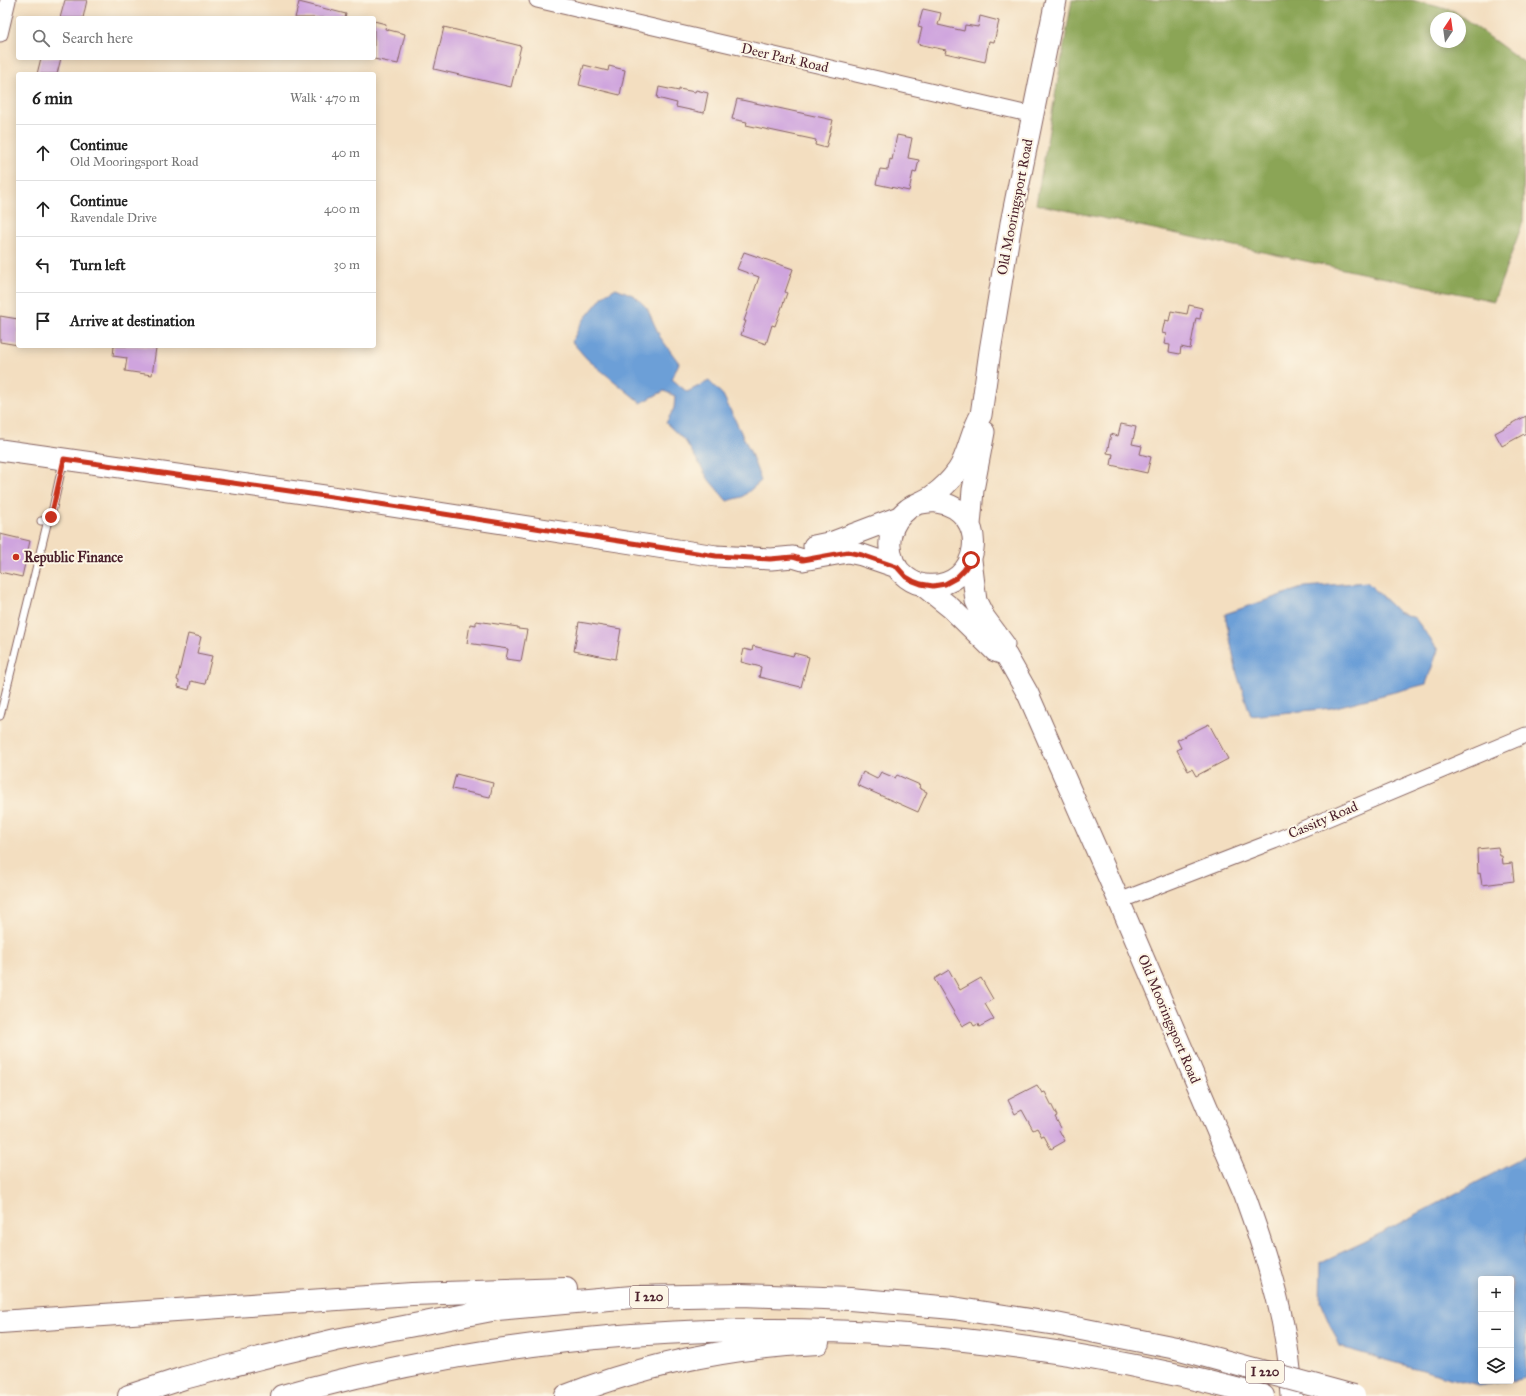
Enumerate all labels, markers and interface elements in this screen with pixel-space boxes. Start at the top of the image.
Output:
north arrow [1430,12,1466,48]
search box [16,16,376,60]
icon: search [30,27,52,49]
text: Search here [62,29,133,47]
street label: Deer Park Road [740,40,830,76]
text: 6 min [32,88,73,109]
text: Walk · 470 m [290,90,360,106]
text: Continue [70,136,128,154]
street label: Old Mooringsport Road [993,137,1037,277]
icon: ahead [32,142,54,164]
text: 40 m [331,145,360,161]
text: Old Mooringsport Road [70,154,199,170]
text: Continue [70,192,128,210]
icon: ahead [32,198,54,220]
text: 400 m [324,201,360,217]
text: Ravendale Drive [70,210,157,226]
icon: left [32,254,54,276]
text: Turn left [70,256,126,274]
text: 30 m [334,257,360,273]
icon: arrive [32,310,54,332]
text: Arrive at destination [70,312,195,330]
route end [42,508,60,526]
place label: Republic Finance [24,549,123,567]
route start [962,551,980,569]
marker: Republic Finance [11,552,21,562]
street label: Cassity Road [1286,798,1360,842]
street label: Old Mooringsport Road [1134,952,1204,1086]
map controls [1478,1276,1514,1384]
button: + [1478,1276,1514,1312]
road number: I 220 [630,1286,668,1308]
button: − [1478,1312,1514,1348]
button: layers [1478,1348,1514,1384]
road number: I 220 [1246,1361,1284,1383]

